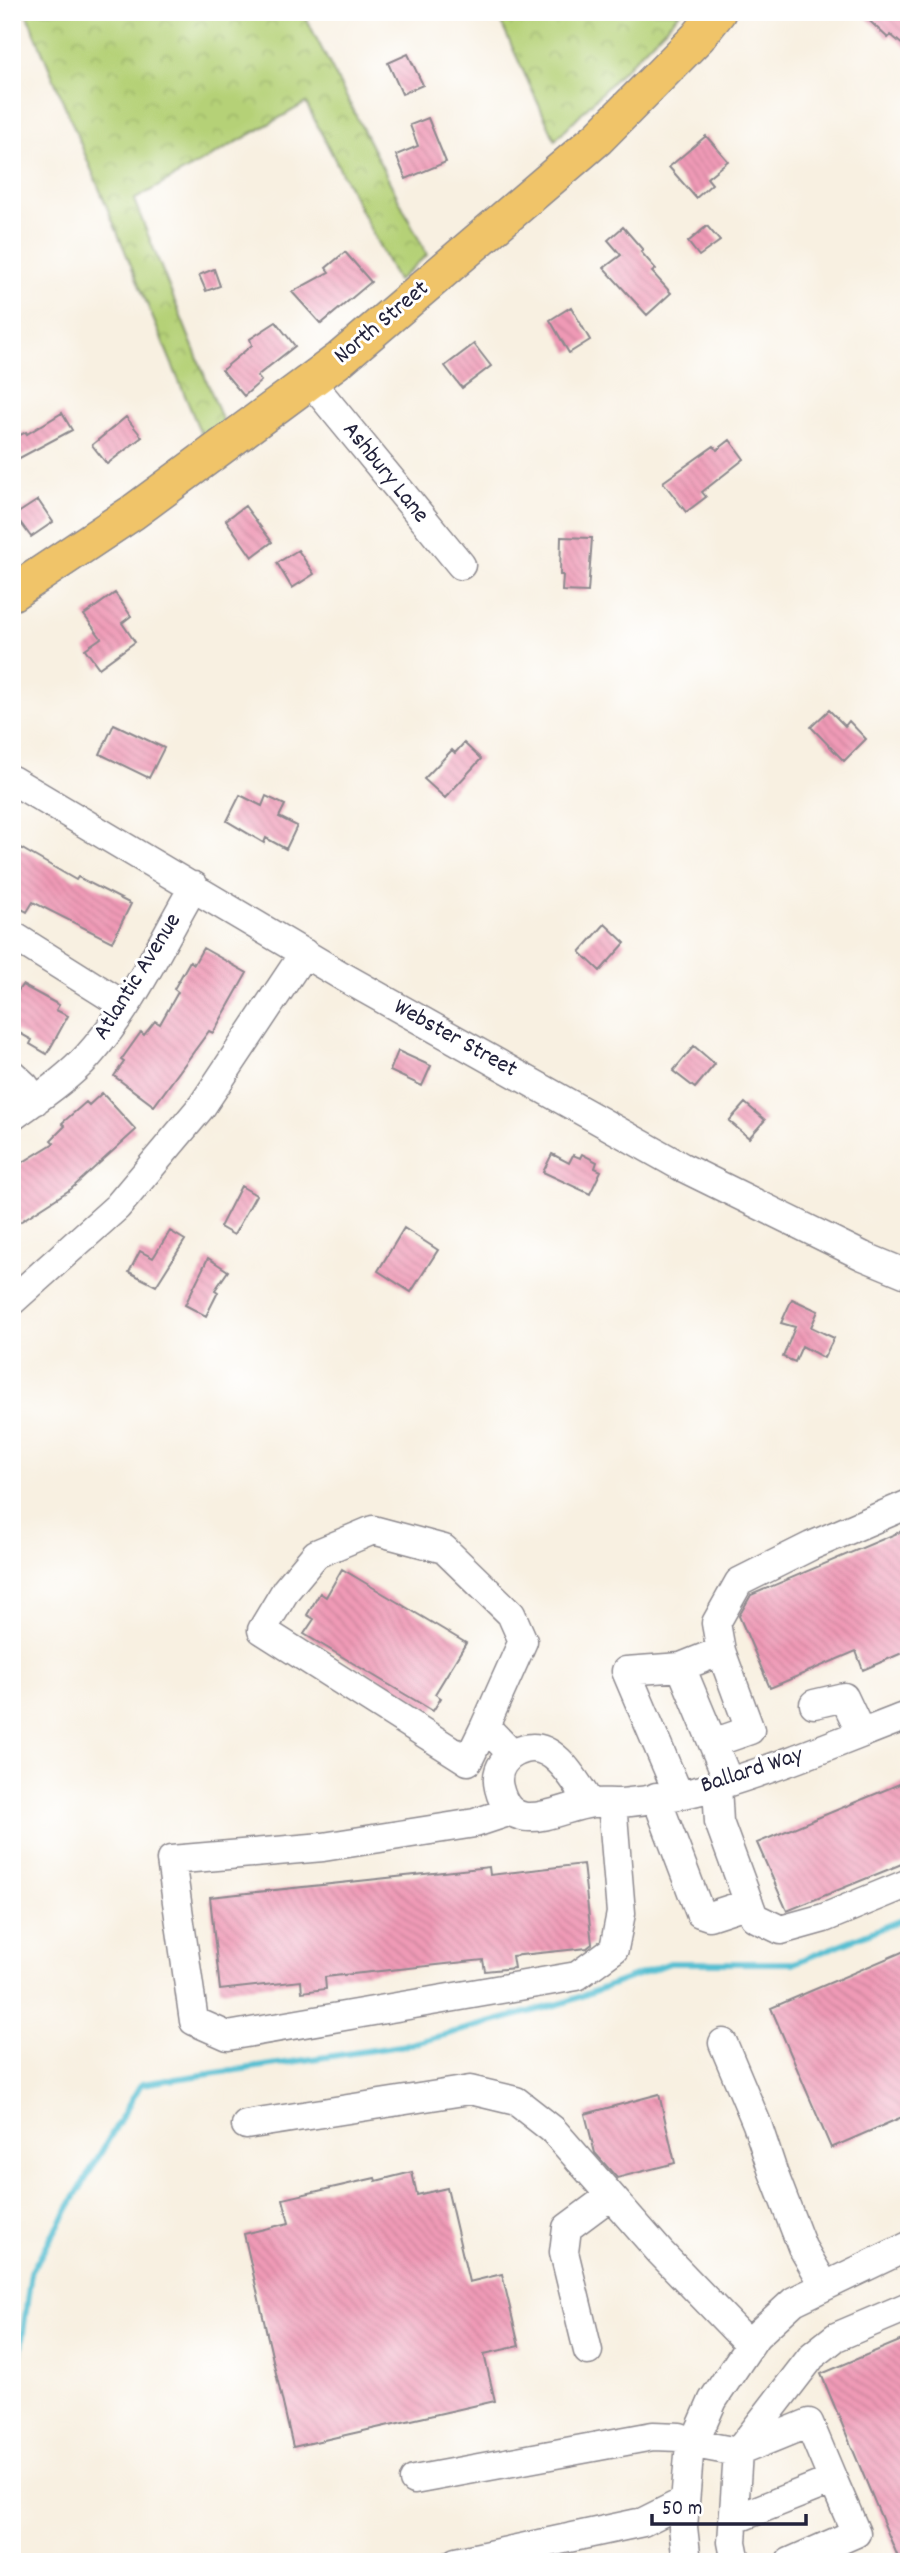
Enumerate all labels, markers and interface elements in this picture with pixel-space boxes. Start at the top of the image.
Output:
street label: North Street [327,273,437,373]
street label: Ashbury Lane [333,415,437,531]
street label: Atlantic Avenue [85,907,191,1047]
street label: Webster Street [387,991,523,1087]
street label: Ballard Way [696,1738,809,1804]
scale bar [652,2483,806,2527]
text: 50 m [662,2495,702,2525]

